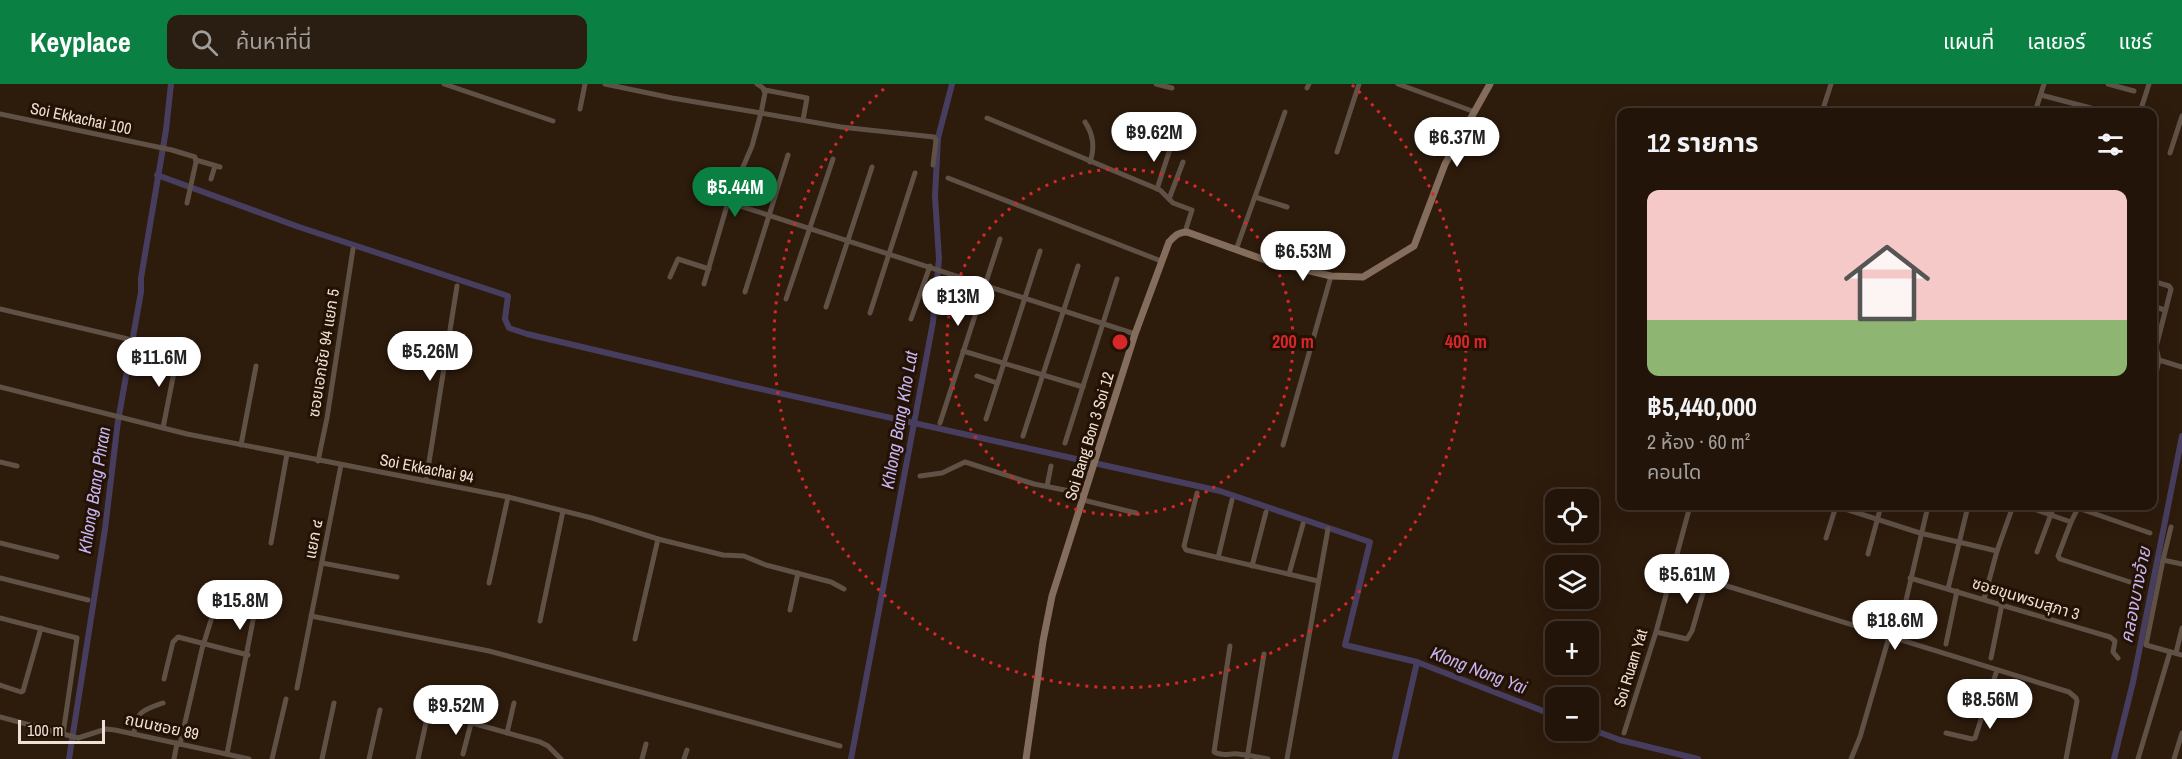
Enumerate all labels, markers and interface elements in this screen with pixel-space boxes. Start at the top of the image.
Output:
search box [167,15,587,69]
text: Keyplace [30,23,131,61]
icon: search [188,26,221,59]
text: ค้นหาที่นี่ [236,26,312,56]
text: แผนที่ [1943,27,1994,56]
text: เลเยอร์ [2027,27,2086,56]
text: แชร์ [2119,27,2152,56]
street label: Soi Ekkachai 100 [28,97,134,139]
pin: ฿9.62M [1105,112,1203,163]
pin: ฿6.37M [1408,117,1506,168]
text: ฿9.62M [1125,118,1183,145]
text: ฿6.37M [1428,123,1486,150]
text: 12 รายการ [1647,125,1759,160]
icon: filters [2094,128,2127,161]
pin: ฿5.44M [686,167,784,218]
text: ฿5.44M [706,173,764,200]
icon: home [1833,229,1941,337]
pin: ฿6.53M [1254,231,1352,282]
text: ฿6.53M [1274,237,1332,264]
pin: ฿13M [922,276,994,327]
text: ฿13M [936,282,980,309]
street label: ซอยเอกชัย 94 แยก 5 [302,287,344,419]
text: 200 m [1272,329,1314,354]
text: 400 m [1445,329,1487,354]
pin: ฿5.26M [381,331,479,382]
centre of rings [1110,332,1130,352]
pin: ฿11.6M [110,337,208,388]
text: ฿5.26M [401,337,459,364]
text: ฿11.6M [131,343,187,370]
water label: Khlong Bang Kho Lat [875,348,924,491]
street label: Soi Bang Bon 3 Soi 12 [1059,369,1119,503]
text: ฿5,440,000 [1647,389,1757,424]
water label: Khlong Bang Phran [72,425,116,555]
text: 2 ห้อง · 60 m² [1647,428,1750,455]
street label: Soi Ekkachai 94 [378,448,476,488]
text: คอนโด [1647,458,1701,485]
map controls [1545,489,1599,741]
button: locate [1545,489,1599,543]
street label: แยก ๔ [298,517,328,561]
water label: คลองบางอ้าย [2113,543,2157,645]
pin: ฿5.61M [1638,554,1736,605]
button: layers [1545,555,1599,609]
text: ฿5.61M [1658,560,1716,587]
street label: ซอยขุนพรมสุภา 3 [1970,571,2082,625]
pin: ฿15.8M [191,580,289,631]
text: ฿15.8M [211,586,269,613]
pin: ฿18.6M [1846,600,1944,651]
text: ฿18.6M [1866,606,1924,633]
button: + [1545,621,1599,675]
street label: Soi Ruam Yat [1608,626,1652,710]
water label: Klong Nong Yai [1427,640,1531,700]
pin: ฿8.56M [1941,679,2039,730]
pin: ฿9.52M [407,685,505,736]
text: ฿8.56M [1961,685,2019,712]
button: − [1545,687,1599,741]
text: ฿9.52M [427,691,485,718]
street label: ถนนซอย 89 [123,707,201,745]
scale bar [18,717,105,744]
text: 100 m [27,719,63,741]

